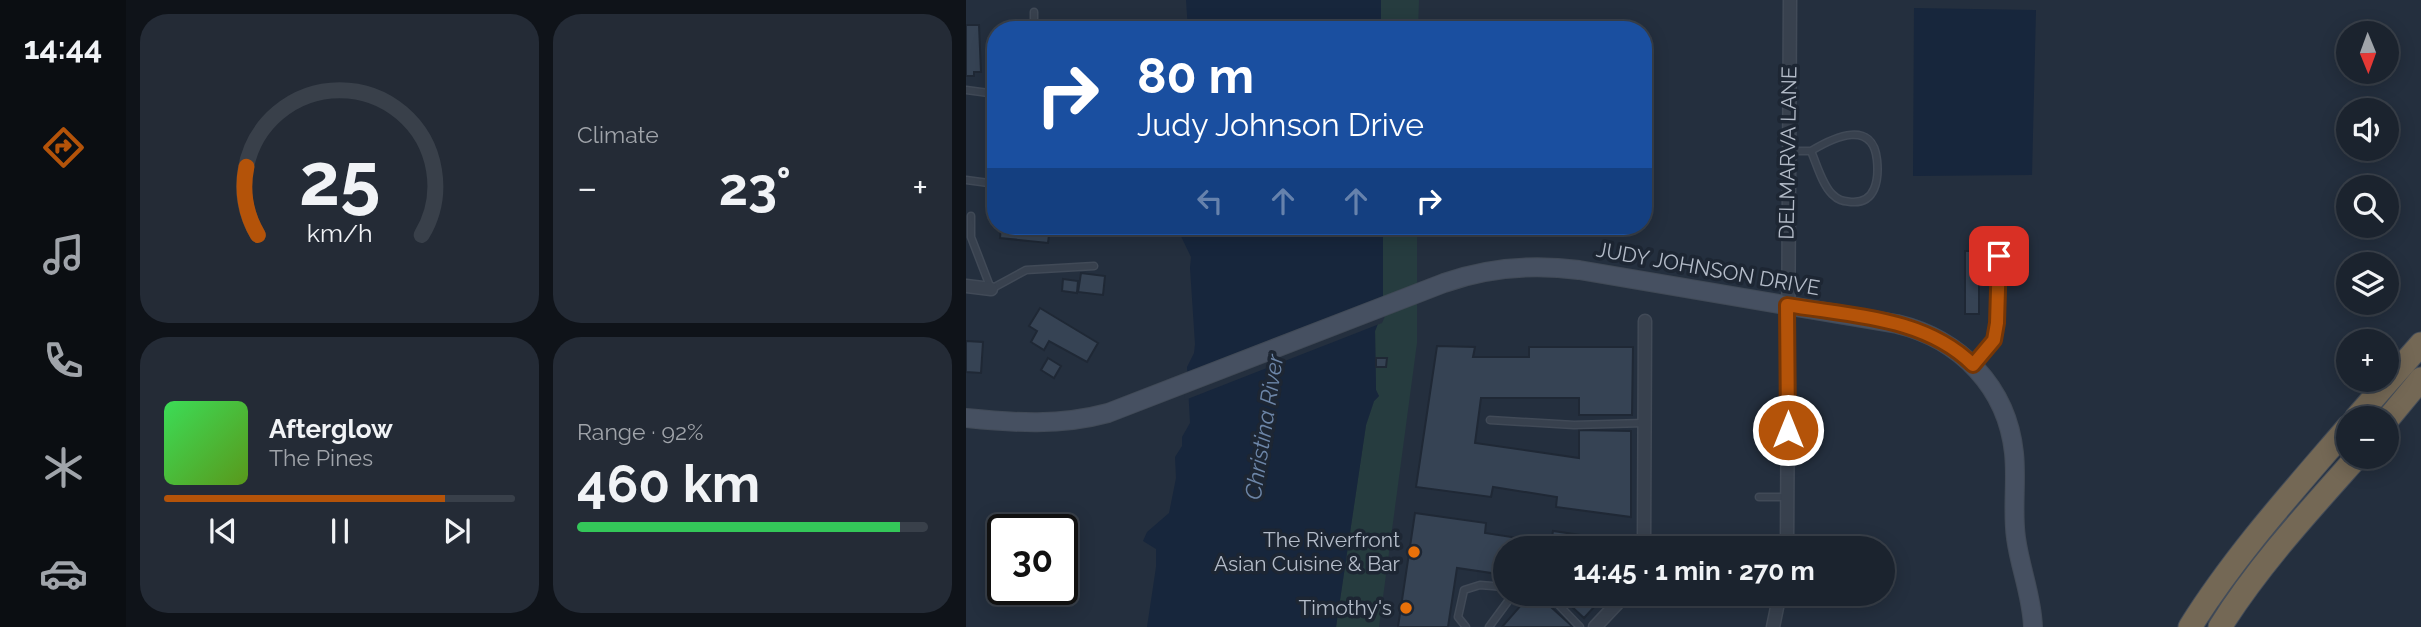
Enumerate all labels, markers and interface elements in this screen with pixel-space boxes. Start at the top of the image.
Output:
north arrow [2336,21,2399,84]
map controls [2336,21,2399,469]
text: 14:44 [24,29,102,66]
text: 80 m [1137,47,1254,104]
icon: right [1022,49,1113,140]
street label: DELMARVA LANE [1773,66,1802,240]
button: sound [2336,98,2399,161]
text: Judy Johnson Drive [1137,106,1424,143]
text: Climate [577,121,659,148]
icon: directions [39,123,88,172]
text: 25 [299,137,380,222]
text: 23° [719,156,791,217]
text: − [577,165,597,210]
text: + [912,165,928,210]
button: search [2336,175,2399,238]
icon: left [1191,182,1229,220]
icon: ahead [1264,182,1302,220]
icon: ahead [1337,182,1375,220]
icon: right [1410,182,1448,220]
text: km/h [307,217,372,247]
pin [1969,226,2029,286]
icon: music [39,230,88,279]
street label: JUDY JOHNSON DRIVE [1594,237,1822,300]
icon: arrive [1980,237,2018,275]
button: layers [2336,252,2399,315]
button: + [2336,329,2399,392]
icon: phone [39,336,88,385]
water label: Christina River [1239,351,1288,501]
position arrow [1751,393,1825,467]
button: − [2336,406,2399,469]
text: Afterglow [269,414,393,444]
text: Range · 92% [577,418,703,445]
icon: climate [39,443,88,492]
text: The Pines [269,444,373,471]
text: 460 km [577,453,760,514]
icon: previous [204,512,242,550]
icon: pause [321,512,359,550]
icon: next [438,512,476,550]
speed limit sign: 30 [987,514,1078,605]
place label: The Riverfront Asian Cuisine & Bar [1214,527,1401,576]
marker: The Riverfront Asian Cuisine & Bar [1406,544,1422,560]
icon: car [39,549,88,598]
text: 14:45 · 1 min · 270 m [1573,556,1815,586]
place label: Timothy's [1298,595,1392,620]
marker: Timothy's [1398,600,1414,616]

